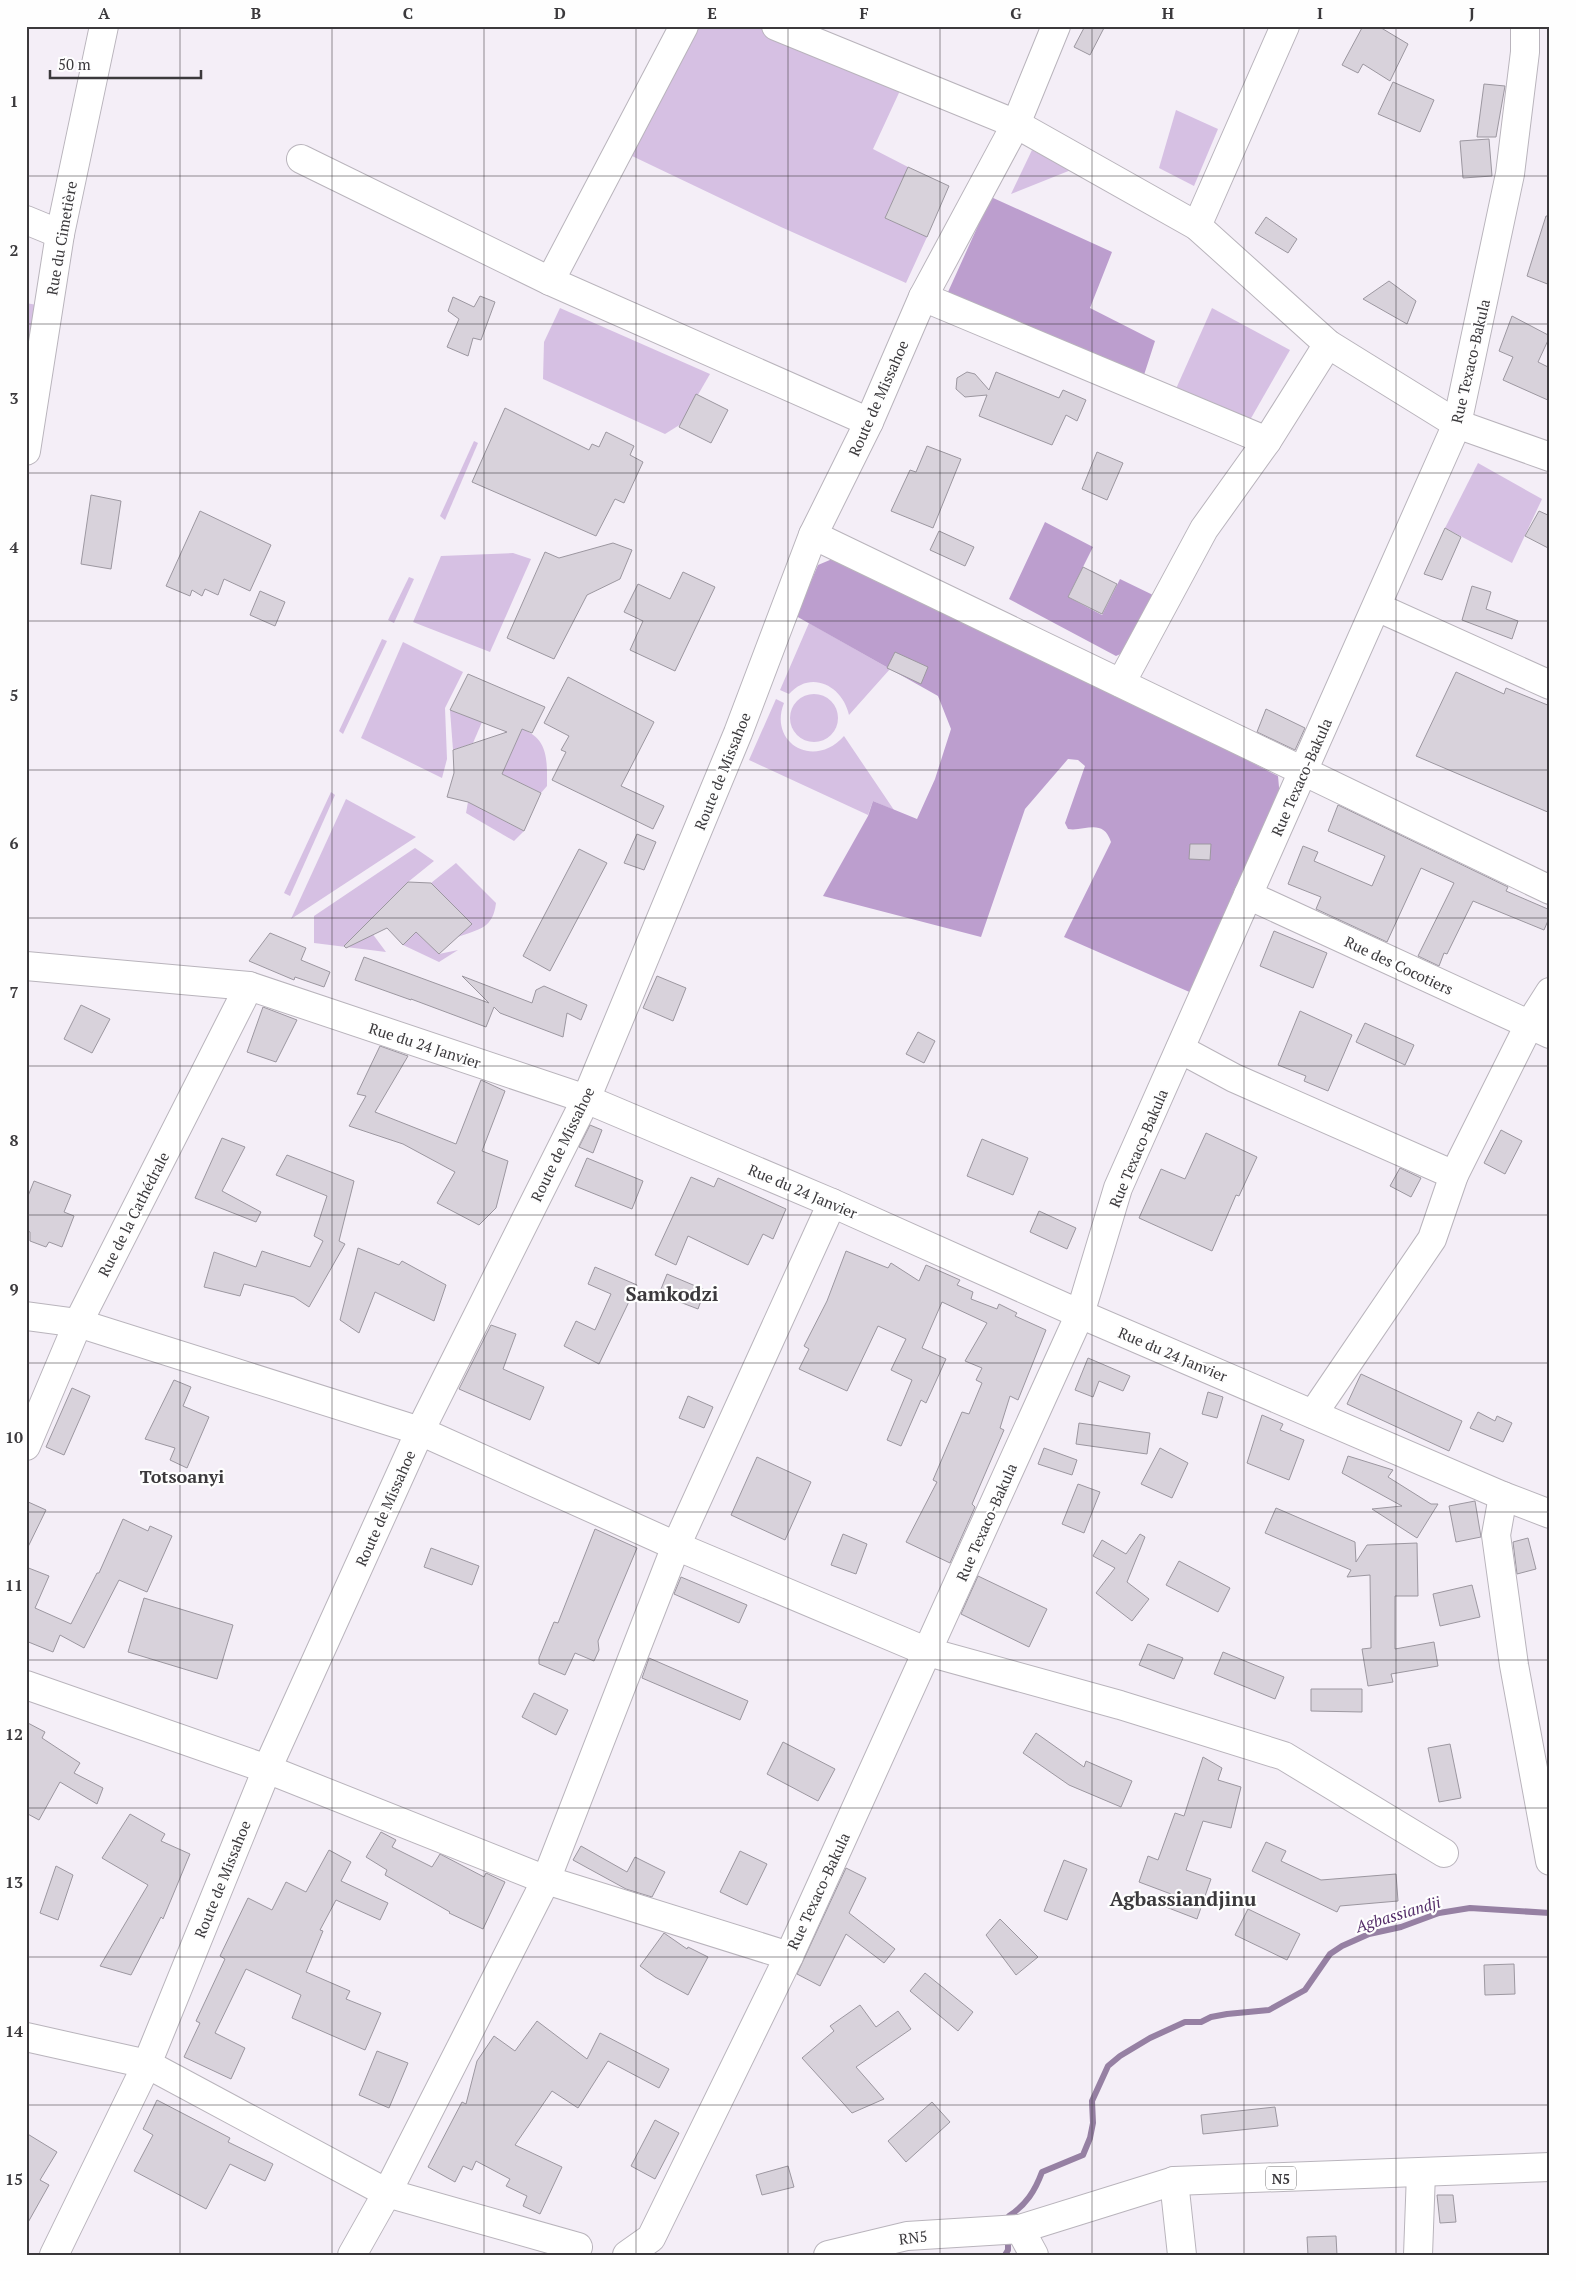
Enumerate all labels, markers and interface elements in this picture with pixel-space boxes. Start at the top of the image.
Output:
text: A [98,2,110,24]
text: B [251,2,261,24]
text: C [403,2,413,24]
text: D [554,2,566,24]
text: E [707,2,717,24]
text: F [859,2,869,24]
text: G [1010,2,1022,24]
text: H [1162,2,1174,24]
text: I [1317,2,1323,24]
text: J [1469,2,1475,24]
scale bar [50,48,201,80]
text: 50 m [58,54,91,74]
text: 1 [9,90,19,112]
street label: Rue du Cimetière [41,179,81,297]
text: 2 [9,239,19,261]
street label: Rue Texaco-Bakula [1446,296,1494,425]
street label: Route de Missahoe [843,337,913,459]
text: 3 [9,387,19,409]
text: 4 [9,536,19,558]
text: 5 [9,684,19,706]
street label: Route de Missahoe [689,709,755,833]
street label: Rue Texaco-Bakula [1266,715,1336,839]
text: 6 [9,832,19,854]
street label: Rue des Cocotiers [1341,931,1457,999]
text: 7 [9,981,19,1003]
street label: Rue du 24 Janvier [366,1017,484,1073]
street label: Route de Missahoe [526,1083,598,1205]
street label: Rue Texaco-Bakula [1104,1085,1172,1210]
text: 8 [9,1129,19,1151]
street label: Rue de la Cathédrale [93,1148,173,1280]
street label: Rue du 24 Janvier [745,1159,861,1223]
text: 9 [9,1278,19,1300]
district label: Samkodzi [626,1280,719,1307]
street label: Rue du 24 Janvier [1115,1322,1231,1386]
text: 10 [5,1426,23,1448]
street label: Route de Missahoe [350,1447,420,1569]
street label: Rue Texaco-Bakula [951,1460,1021,1584]
district label: Totsoanyi [140,1464,224,1488]
text: 11 [5,1574,23,1596]
text: 12 [5,1723,23,1745]
street label: Route de Missahoe [189,1817,255,1941]
street label: Rue Texaco-Bakula [782,1829,854,1953]
text: 13 [5,1871,23,1893]
district label: Agbassiandjinu [1109,1885,1257,1912]
water label: Agbassiandji [1352,1890,1444,1938]
text: 14 [5,2020,23,2042]
road number: N5 [1266,2166,1296,2190]
text: 15 [5,2168,23,2190]
street label: RN5 [898,2225,928,2249]

